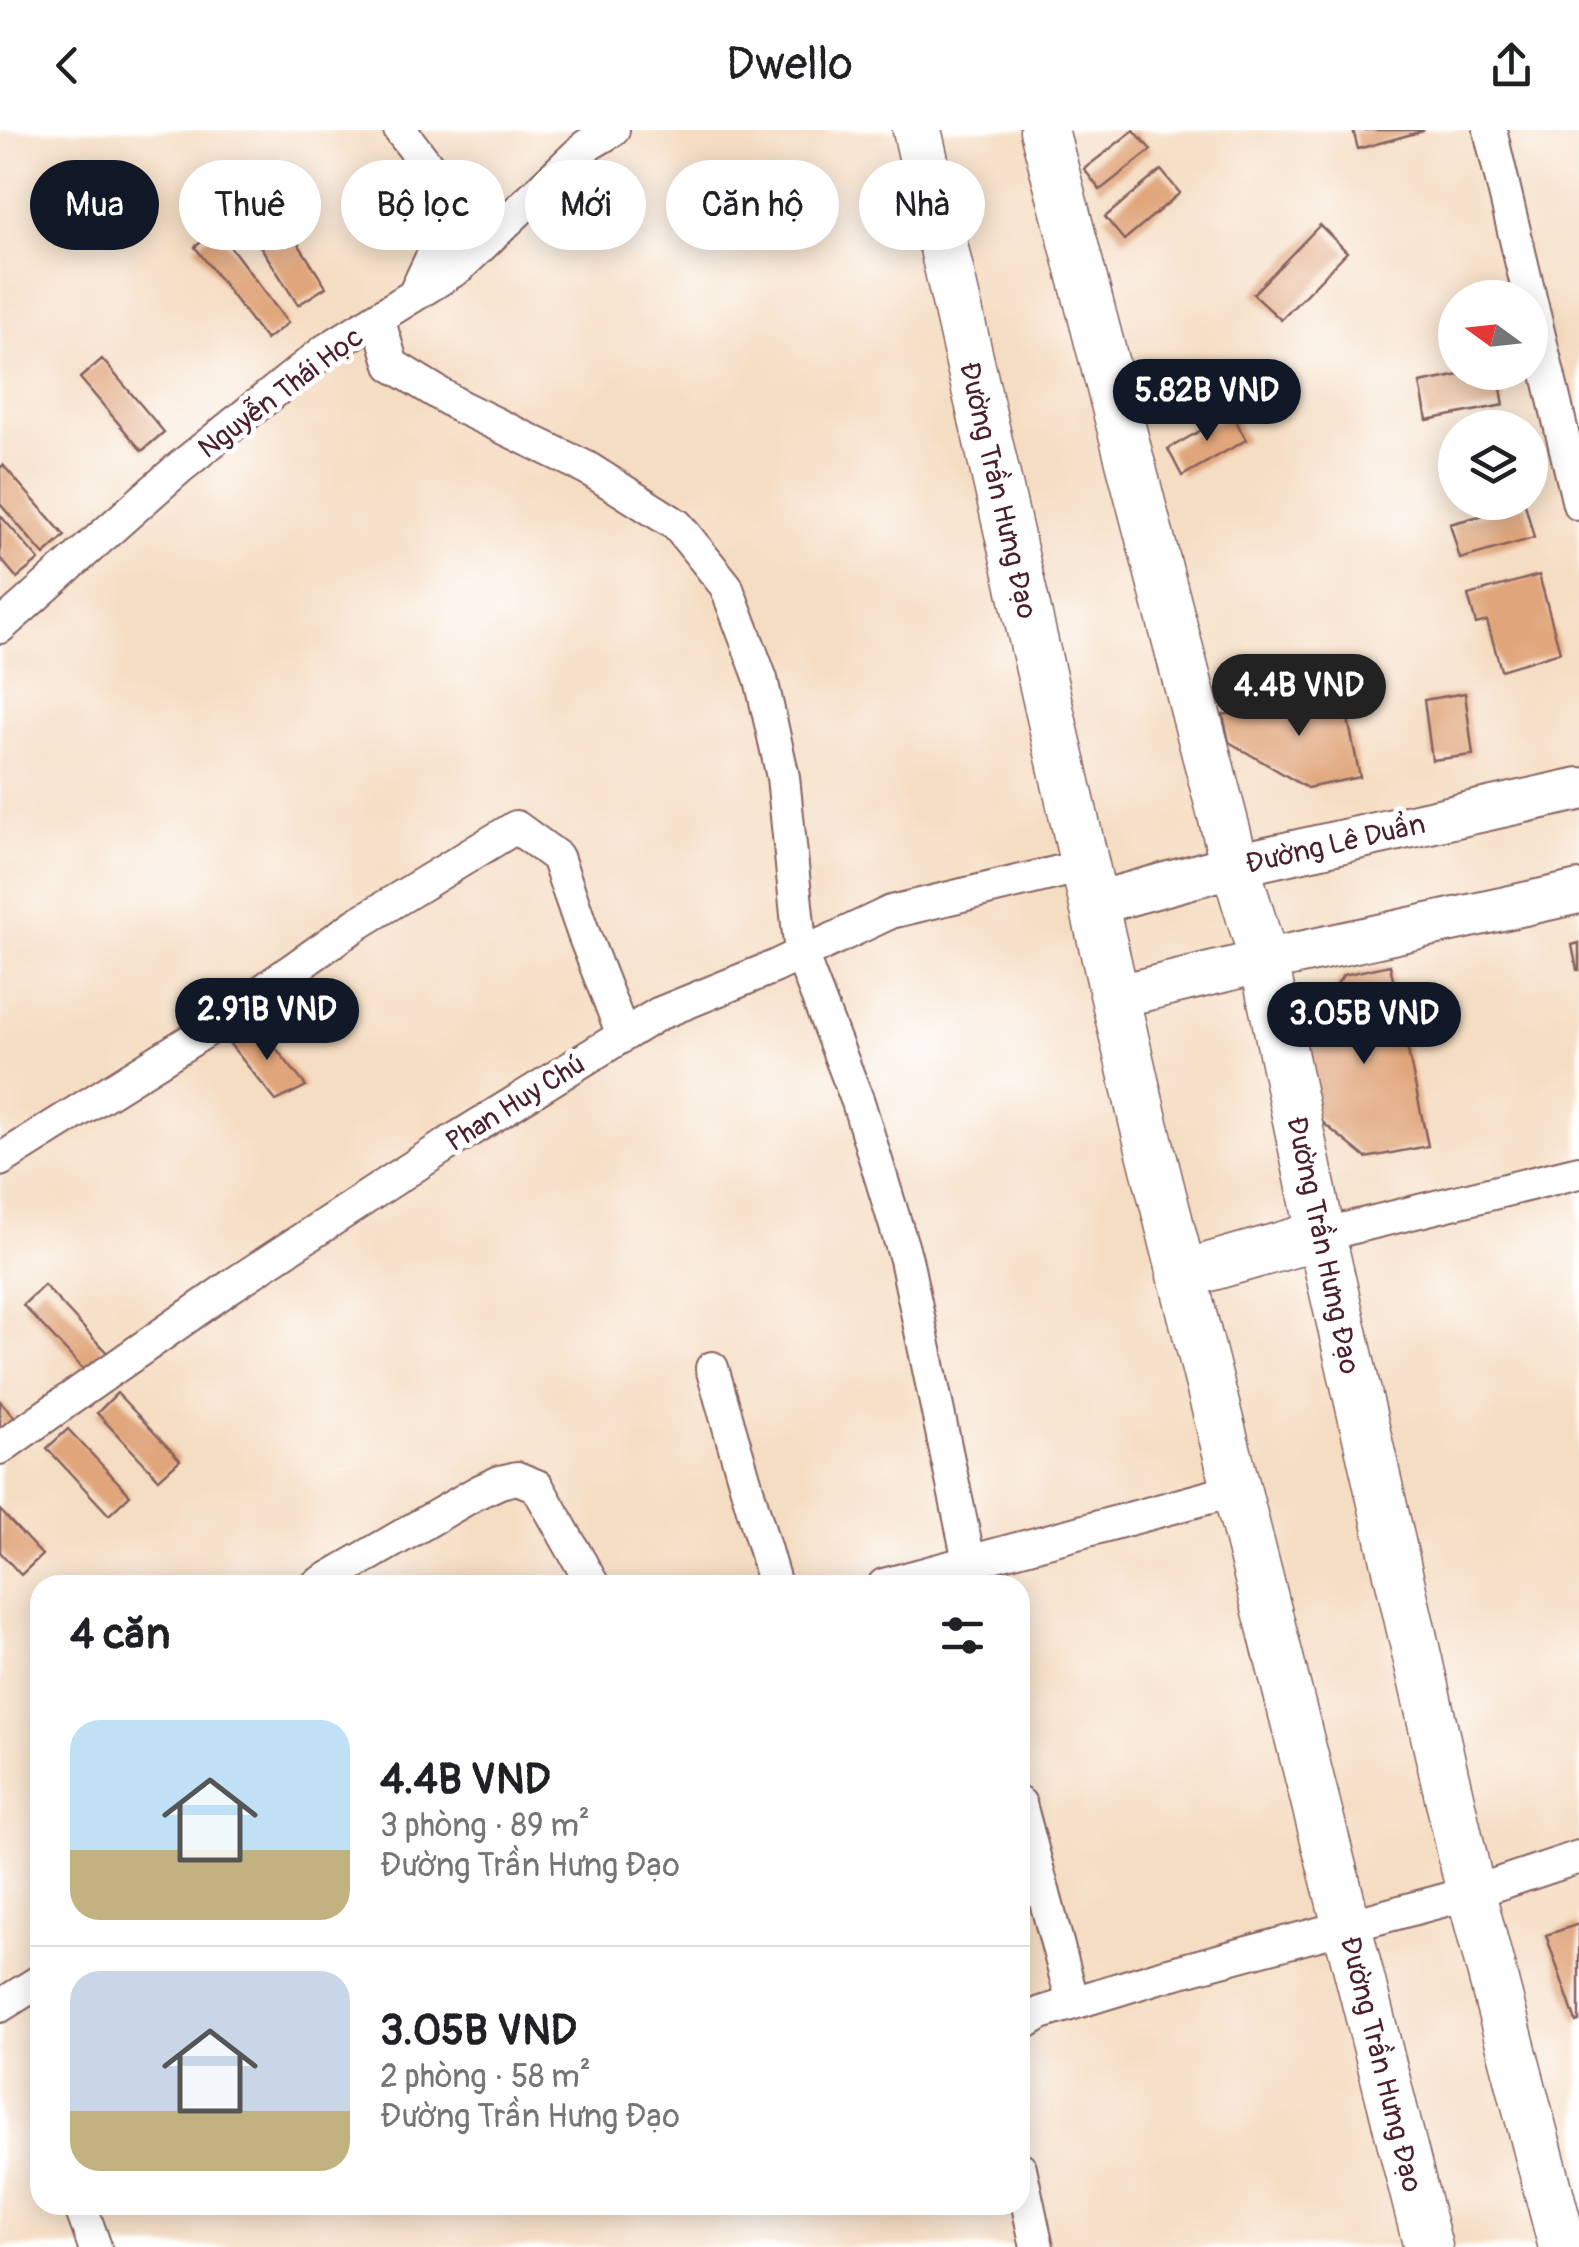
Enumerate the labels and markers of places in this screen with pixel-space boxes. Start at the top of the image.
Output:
pin: 5.82B VND [1093,359,1321,444]
pin: 4.4B VND [1196,654,1402,739]
pin: 2.91B VND [153,978,381,1063]
pin: 3.05B VND [1250,982,1478,1067]

